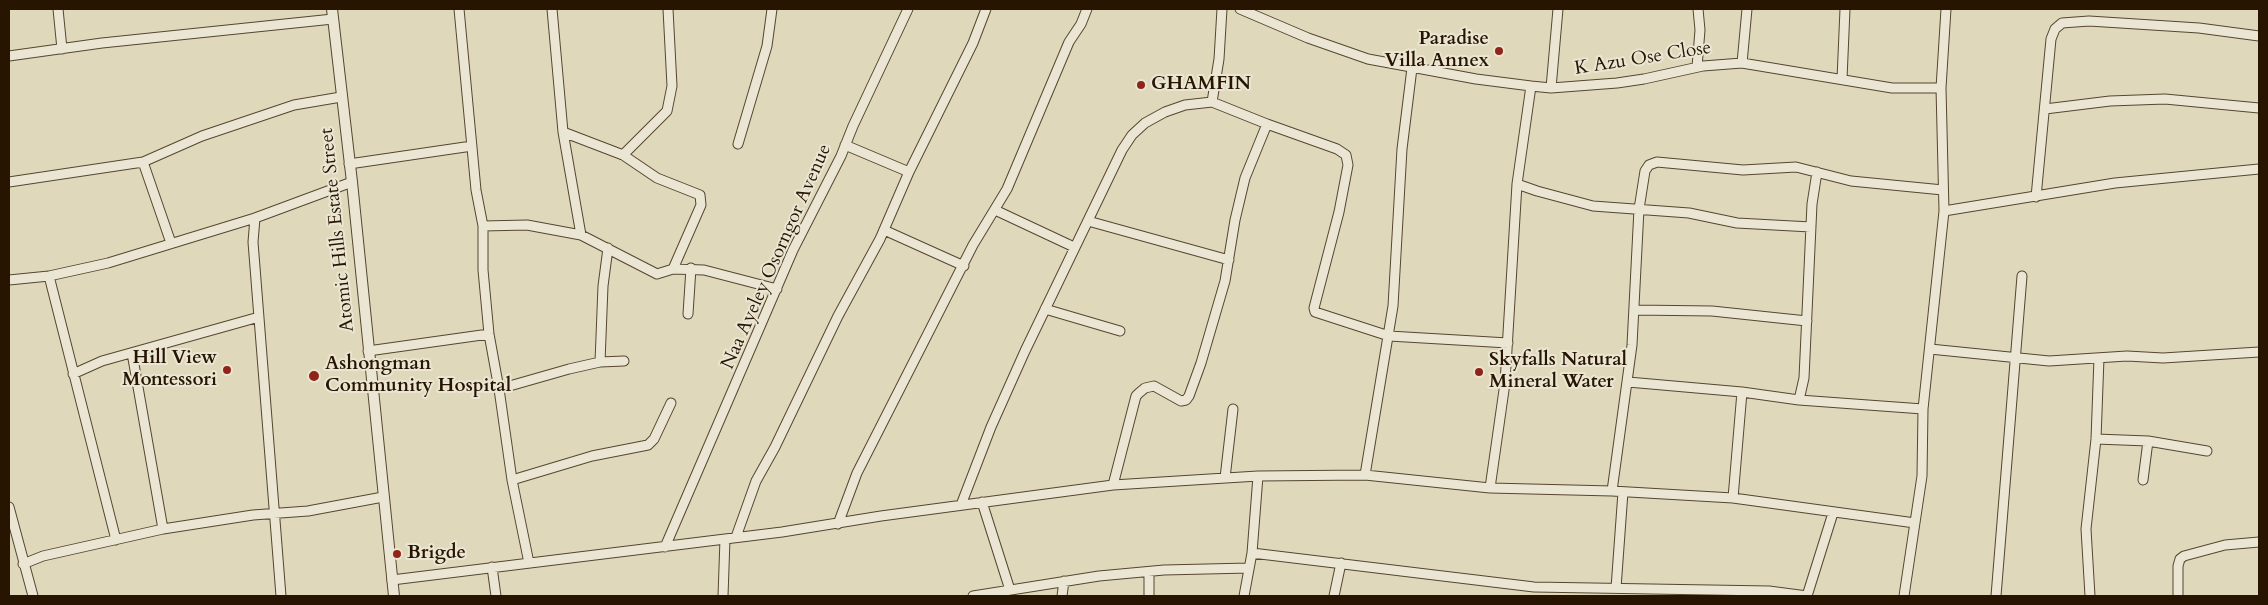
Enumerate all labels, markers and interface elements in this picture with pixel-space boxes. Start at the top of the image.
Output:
place label: Paradise Villa Annex [1385,29,1489,73]
street label: K Azu Ose Close [1573,37,1713,81]
marker: Paradise Villa Annex [1493,45,1505,57]
place label: GHAMFIN [1151,74,1251,96]
marker: GHAMFIN [1135,79,1147,91]
street label: Atomic Hills Estate Street [316,127,360,333]
street label: Naa Ayeley Osorngor Avenue [717,141,837,373]
place label: Hill View Montessori [122,348,217,392]
place label: Skyfalls Natural Mineral Water [1489,350,1627,394]
place label: Ashongman Community Hospital [325,354,511,398]
marker: Hill View Montessori [221,364,233,376]
marker: Skyfalls Natural Mineral Water [1473,366,1485,378]
marker: Ashongman Community Hospital [307,369,321,383]
place label: Brigde [407,543,466,565]
marker: Brigde [391,548,403,560]

